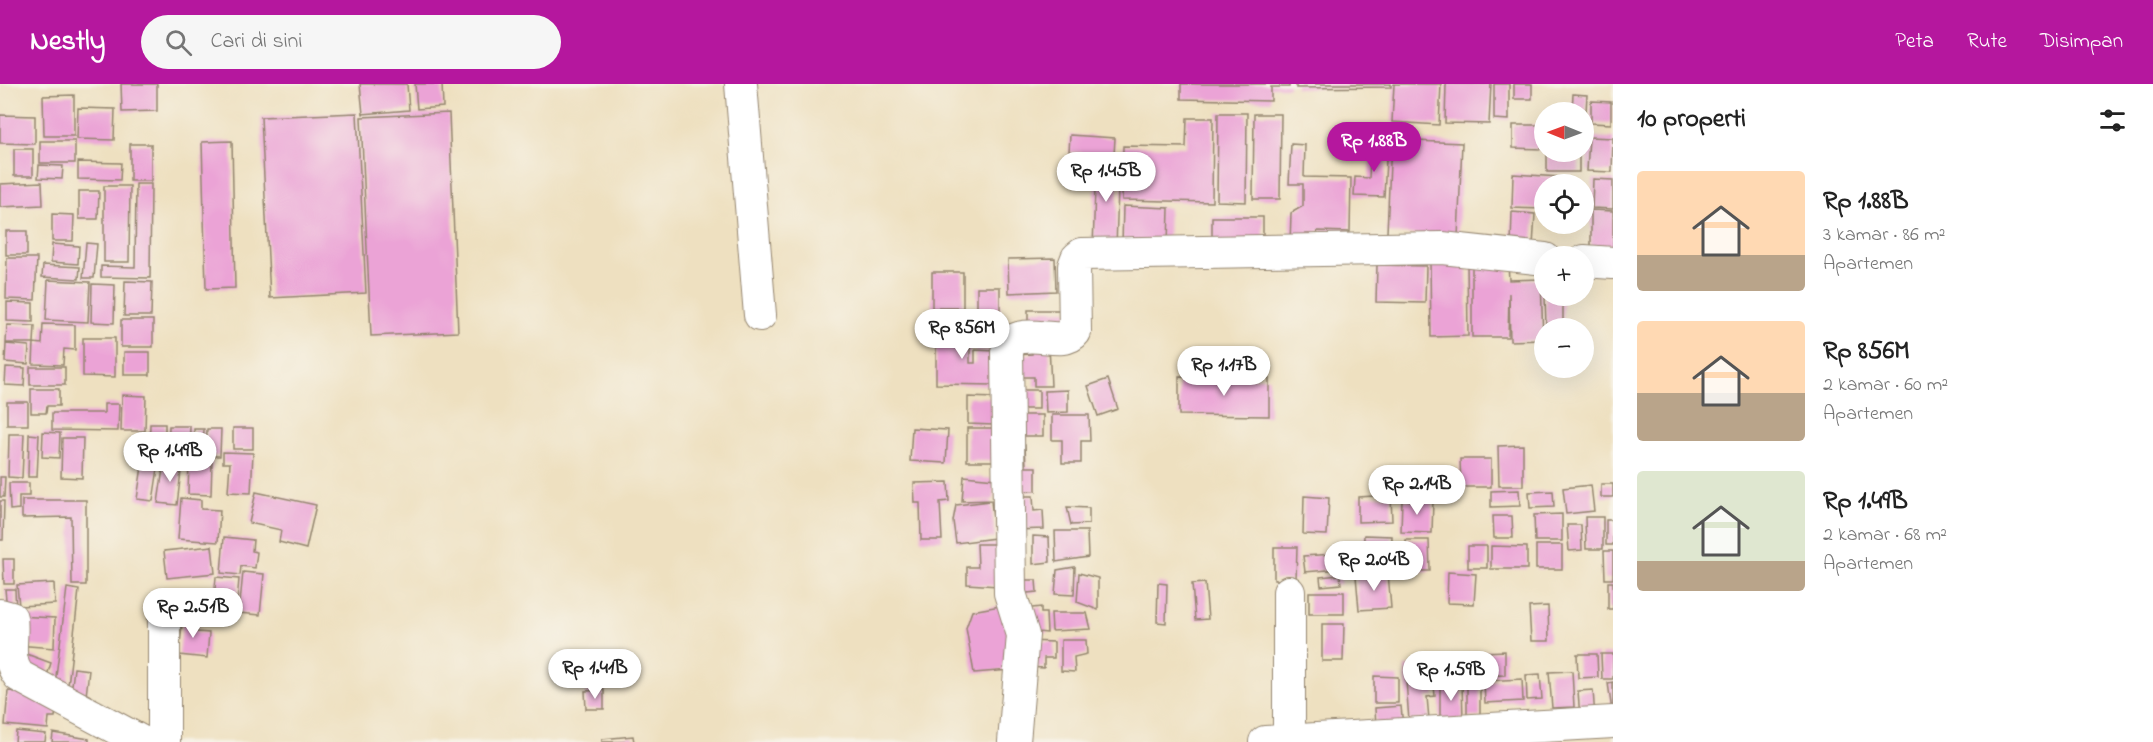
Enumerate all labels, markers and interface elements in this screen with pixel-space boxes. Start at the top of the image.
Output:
search box [141,15,561,69]
text: Nestly [30,22,105,63]
icon: search [162,26,195,59]
text: Cari di sini [210,26,302,58]
text: Peta [1895,27,1934,57]
text: Rute [1967,27,2007,57]
text: Disimpan [2040,27,2123,57]
text: 10 properti [1637,101,1746,139]
north arrow [1534,102,1594,162]
map controls [1534,102,1594,378]
icon: filters [2096,104,2129,137]
pin: Rp 1.88B [1312,122,1436,173]
text: Rp 1.88B [1341,127,1407,156]
pin: Rp 1.45B [1044,152,1168,203]
text: Rp 1.45B [1071,157,1141,186]
button: locate [1534,174,1594,234]
text: Rp 1.88B [1823,183,1909,221]
icon: home [1685,195,1757,267]
text: 3 kamar · 86 m² [1823,221,1945,250]
button: + [1534,246,1594,306]
text: Apartemen [1823,250,1913,279]
pin: Rp 856M [907,309,1017,360]
text: Rp 856M [929,314,995,343]
button: − [1534,318,1594,378]
text: Rp 856M [1823,333,1910,371]
icon: home [1685,345,1757,417]
pin: Rp 1.17B [1162,346,1286,397]
text: Rp 1.17B [1191,351,1257,380]
text: 2 kamar · 60 m² [1823,371,1948,400]
text: Apartemen [1823,400,1913,429]
pin: Rp 1.49B [108,432,232,483]
text: Rp 1.49B [137,437,203,466]
pin: Rp 2.14B [1355,465,1479,516]
text: Rp 2.14B [1382,470,1452,499]
text: Rp 1.49B [1823,483,1908,521]
icon: home [1685,495,1757,567]
text: 2 kamar · 68 m² [1823,521,1947,550]
pin: Rp 2.04B [1312,541,1436,592]
text: Rp 2.04B [1338,546,1410,575]
text: Apartemen [1823,550,1913,579]
pin: Rp 2.51B [131,588,255,639]
text: Rp 2.51B [157,593,229,622]
pin: Rp 1.41B [533,649,657,700]
pin: Rp 1.59B [1389,651,1513,702]
text: Rp 1.41B [562,654,628,683]
text: Rp 1.59B [1417,656,1485,685]

